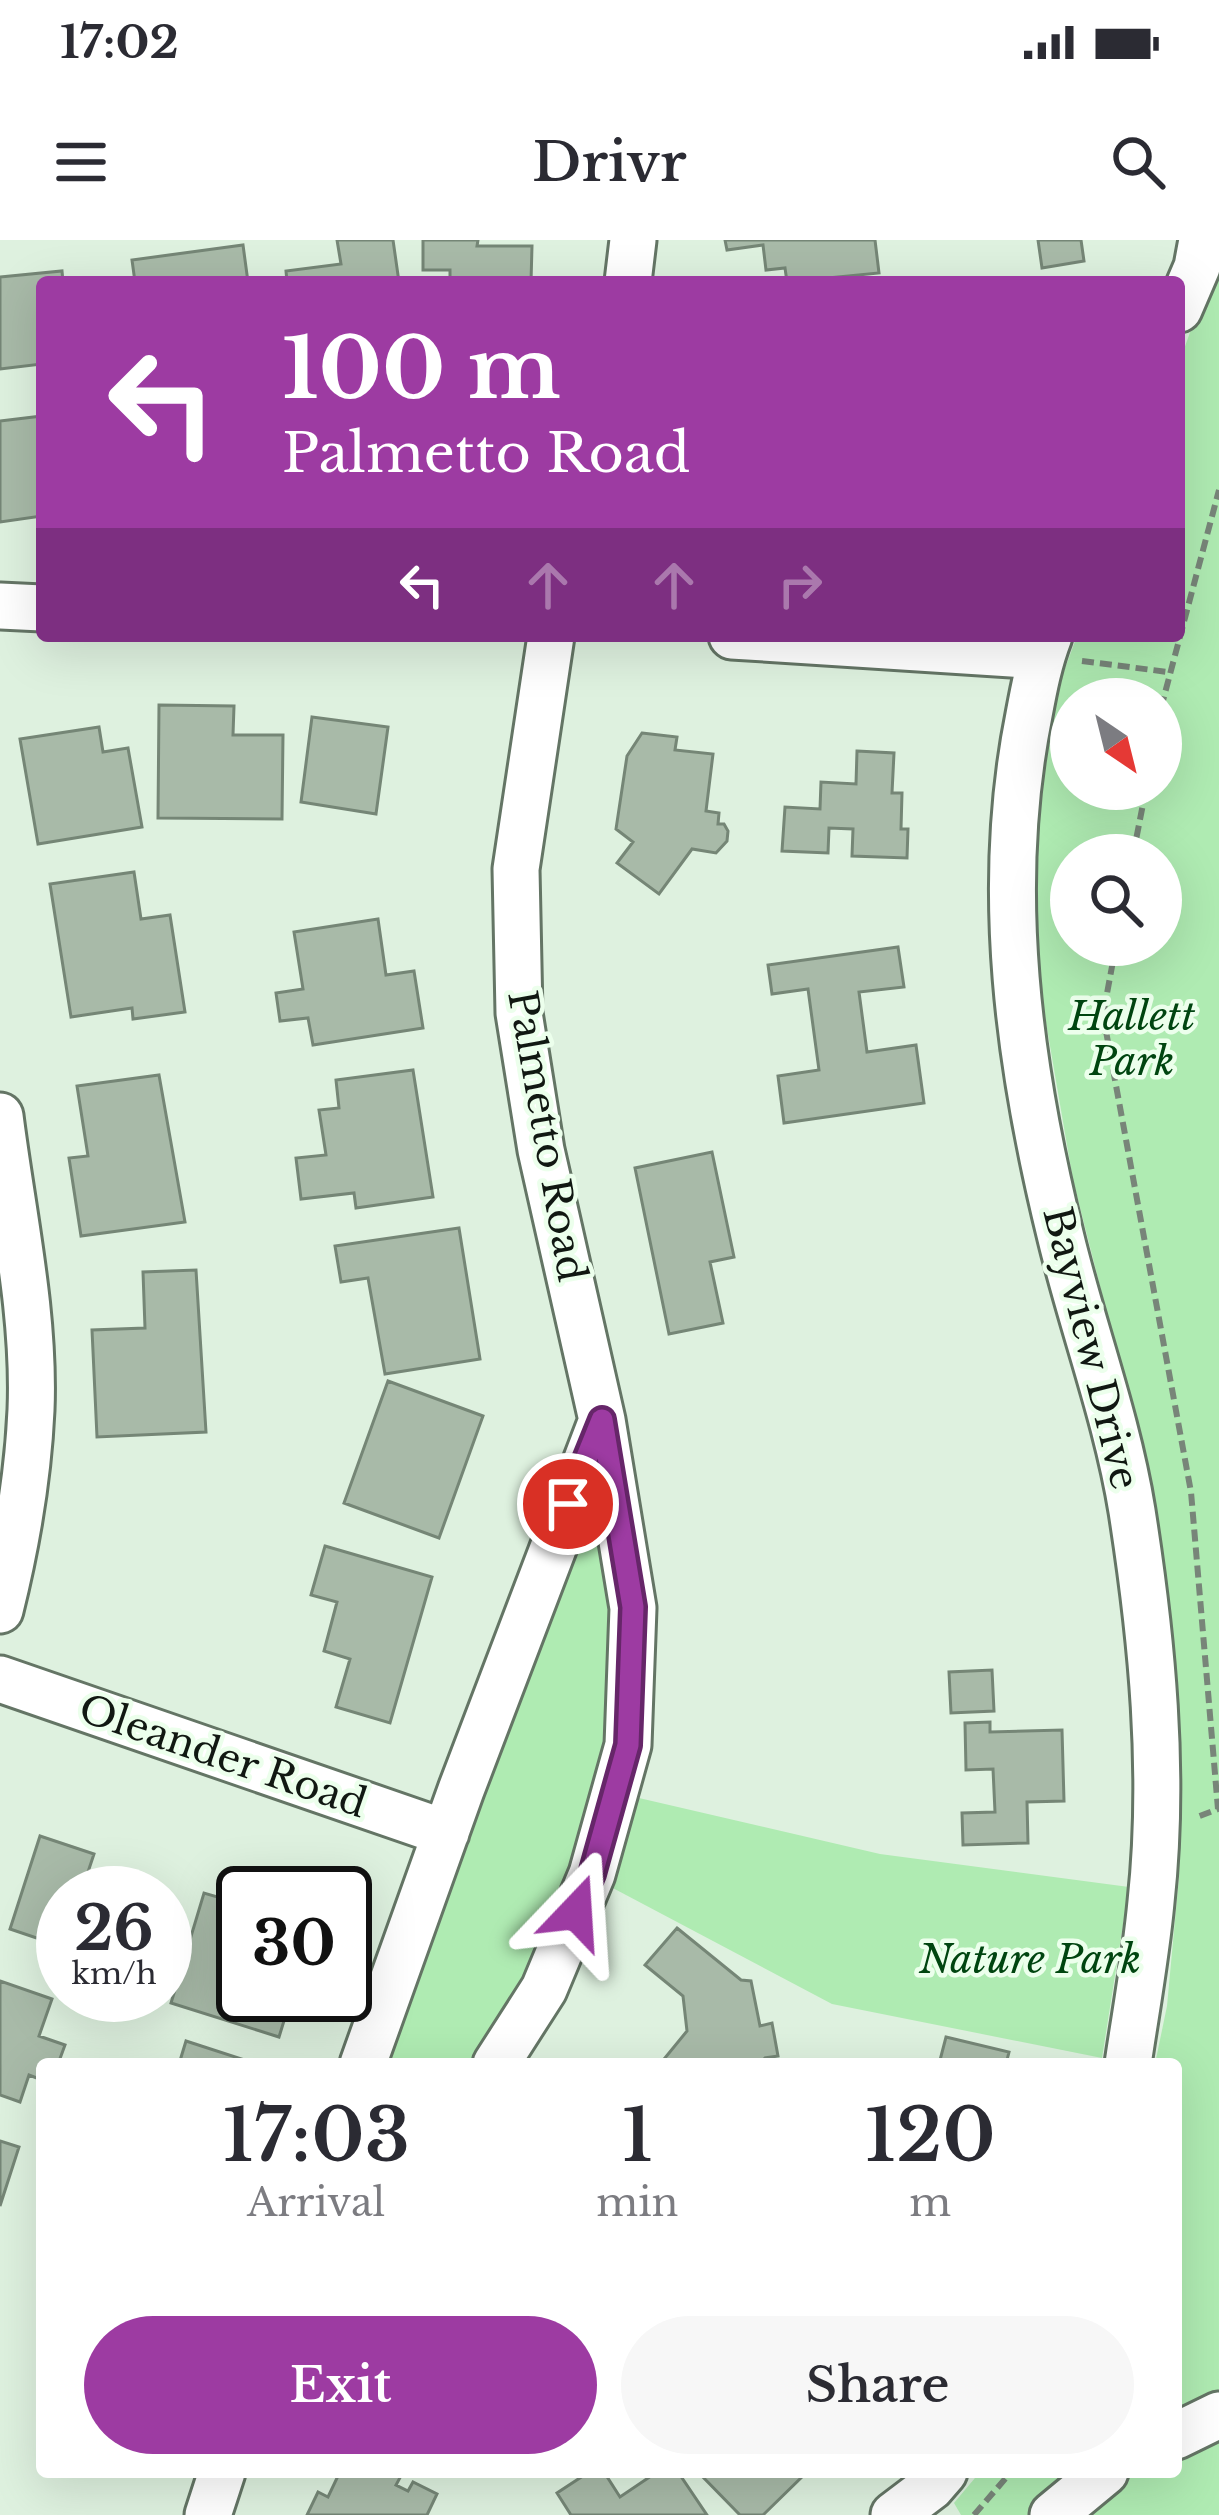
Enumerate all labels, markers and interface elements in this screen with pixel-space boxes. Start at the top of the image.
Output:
text: 17:02 [60,14,179,70]
icon: menu [48,129,114,195]
text: Drivr [532,129,687,196]
icon: search [1105,129,1171,195]
text: 100 m [282,317,561,421]
icon: left [84,324,240,480]
text: Palmetto Road [282,420,690,487]
icon: left [389,552,455,618]
icon: ahead [515,552,581,618]
icon: ahead [641,552,707,618]
icon: right [767,552,833,618]
north arrow [1050,678,1182,810]
map controls [1050,678,1182,966]
button: search [1050,834,1182,966]
street label: Palmetto Road [497,987,597,1285]
park label: Hallett Park [1066,992,1196,1086]
street label: Bayview Drive [1032,1202,1150,1494]
pin [517,1453,619,1555]
icon: arrive [535,1471,601,1537]
street label: Oleander Road [73,1684,373,1828]
position arrow [513,1849,639,1975]
speed limit sign: 30 [216,1866,372,2022]
text: 26 [74,1892,154,1966]
park label: Nature Park [918,1935,1141,1984]
text: km/h [71,1955,157,1992]
text: 17:03 [222,2091,410,2180]
text: 1 [621,2091,653,2180]
text: 120 [865,2091,996,2180]
text: Arrival [247,2178,385,2227]
text: min [596,2178,678,2227]
text: m [909,2178,951,2227]
button: Exit [84,2316,597,2454]
button: Share [621,2316,1134,2454]

